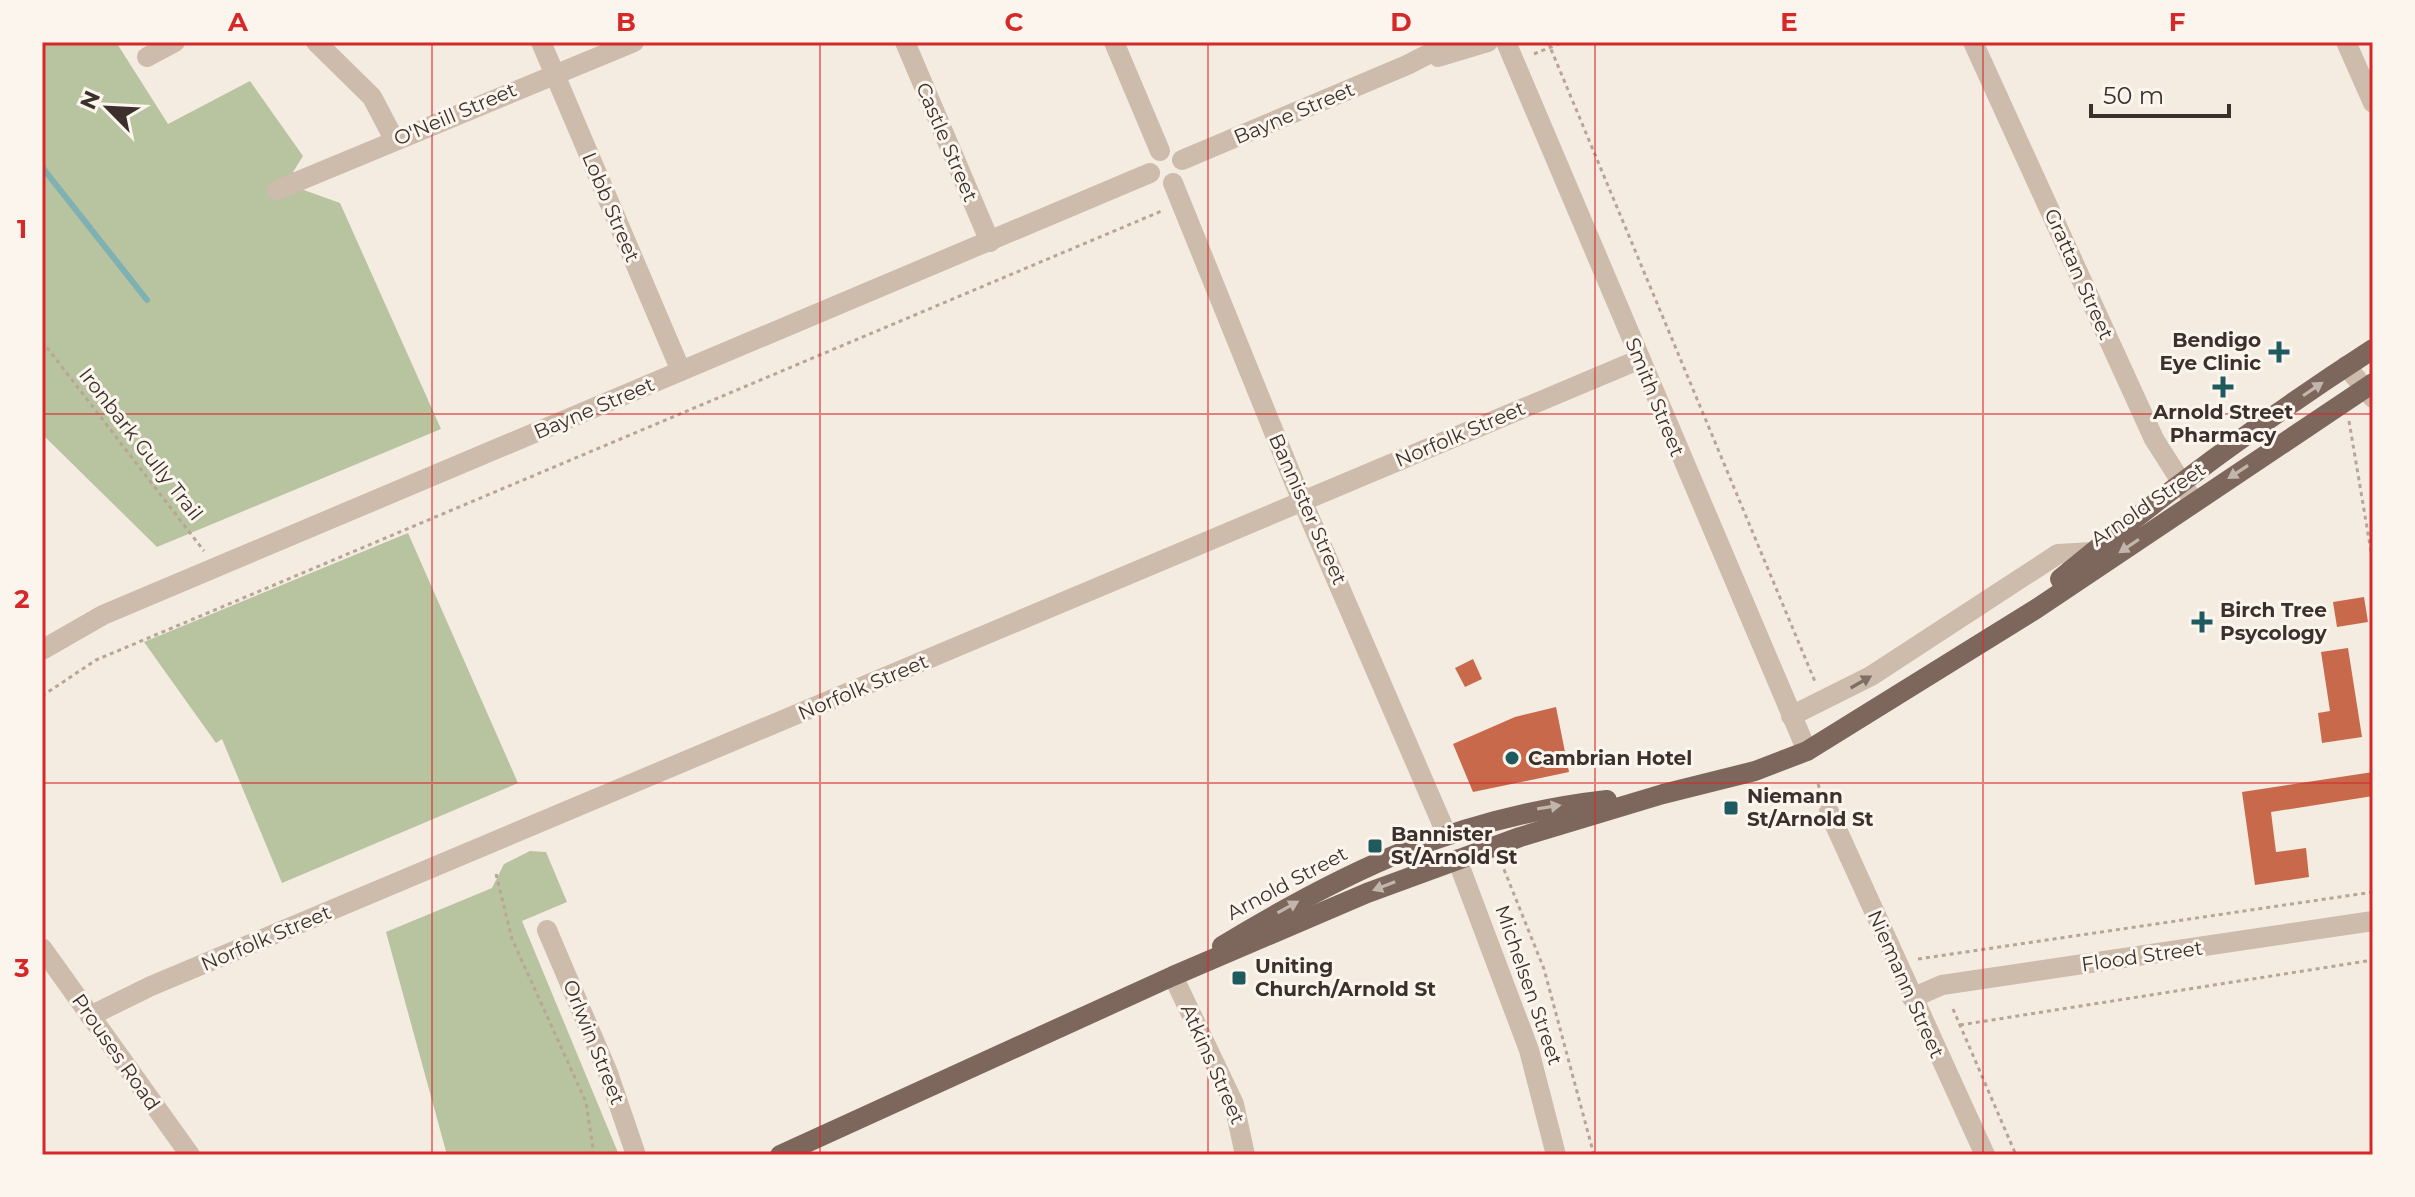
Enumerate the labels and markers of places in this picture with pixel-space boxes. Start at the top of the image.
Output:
place label: Bendigo Eye Clinic [2159,328,2261,375]
marker: Bendigo Eye Clinic [2268,341,2290,363]
marker: Arnold Street Pharmacy [2214,378,2232,396]
place label: Arnold Street Pharmacy [2152,400,2293,447]
place label: Birch Tree Psycology [2220,598,2328,645]
marker: Birch Tree Psycology [2191,611,2213,633]
place label: Cambrian Hotel [1528,746,1692,770]
marker: Cambrian Hotel [1503,749,1521,767]
place label: Niemann St/Arnold St [1747,784,1874,831]
marker: Niemann St/Arnold St [1722,799,1740,817]
place label: Bannister St/Arnold St [1391,822,1518,869]
marker: Bannister St/Arnold St [1366,837,1384,855]
place label: Uniting Church/Arnold St [1255,954,1436,1001]
marker: Uniting Church/Arnold St [1230,969,1248,987]

